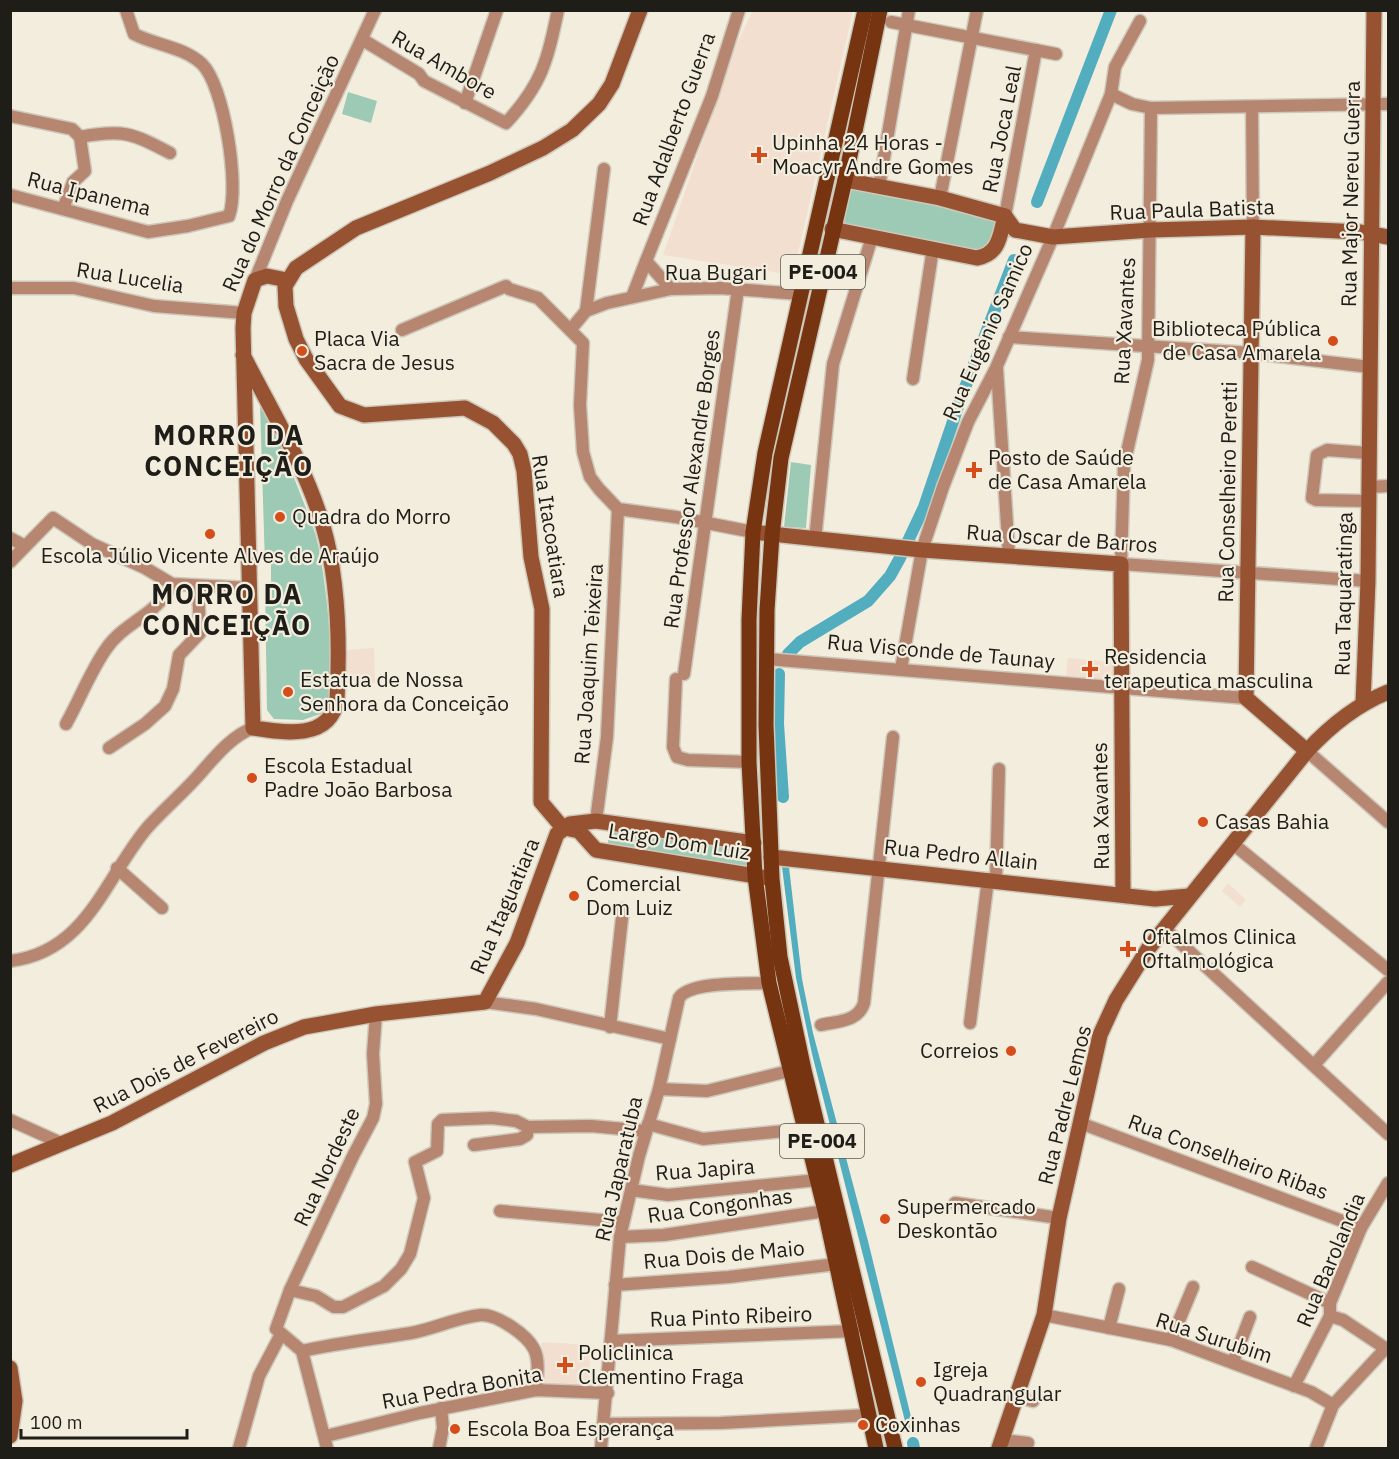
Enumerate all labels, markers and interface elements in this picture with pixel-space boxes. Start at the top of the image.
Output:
street label: Rua Ambore [387,23,502,105]
street label: Rua Adalberto Guerra [625,28,721,229]
street label: Rua do Morro da Conceição [215,49,345,296]
street label: Rua Joca Leal [975,62,1027,195]
street label: Rua Major Nereu Guerra [1334,81,1366,307]
place label: Upinha 24 Horas - Moacyr Andre Gomes [772,128,974,180]
marker: Upinha 24 Horas - Moacyr Andre Gomes [750,146,768,164]
street label: Rua Ipanema [25,164,154,222]
street label: Rua Paula Batista [1109,192,1275,226]
street label: Rua Eugênio Samico [935,239,1039,425]
street label: Rua Lucelia [75,255,186,299]
road number: PE-004 [781,255,865,289]
street label: Rua Xavantes [1107,257,1141,385]
street label: Rua Bugari [665,258,767,286]
place label: Biblioteca Pública de Casa Amarela [1152,314,1321,366]
place label: Placa Via Sacra de Jesus [314,324,455,376]
street label: Rua Professor Alexandre Borges [656,327,726,630]
marker: Biblioteca Pública de Casa Amarela [1326,334,1340,348]
marker: Placa Via Sacra de Jesus [295,344,309,358]
street label: Rua Conselheiro Peretti [1211,381,1243,603]
district label: MORRO DA CONCEIÇÃO [144,417,314,483]
place label: Posto de Saúde de Casa Amarela [988,443,1146,495]
street label: Rua Itacoatiara [526,452,576,599]
marker: Posto de Saúde de Casa Amarela [965,461,983,479]
place label: Quadra do Morro [292,502,451,530]
marker: Quadra do Morro [273,510,287,524]
street label: Rua Taquaratinga [1328,512,1358,676]
street label: Rua Oscar de Barros [965,517,1159,559]
marker: Escola Júlio Vicente Alves de Araújo [203,527,217,541]
place label: Escola Júlio Vicente Alves de Araújo [41,541,379,569]
street label: Rua Joaquim Teixeira [567,563,609,765]
district label: MORRO DA CONCEIÇÃO [142,576,312,642]
street label: Rua Visconde de Taunay [826,627,1057,675]
place label: Residencia terapeutica masculina [1104,642,1313,694]
marker: Residencia terapeutica masculina [1081,660,1099,678]
place label: Estatua de Nossa Senhora da Conceição [300,665,509,717]
marker: Estatua de Nossa Senhora da Conceição [281,685,295,699]
street label: Rua Xavantes [1085,742,1115,870]
place label: Escola Estadual Padre João Barbosa [264,751,452,803]
marker: Escola Estadual Padre João Barbosa [245,771,259,785]
place label: Casas Bahia [1215,807,1329,835]
marker: Casas Bahia [1196,815,1210,829]
street label: Largo Dom Luiz [606,816,752,866]
street label: Rua Pedro Allain [883,832,1040,876]
street label: Rua Itaguatiara [463,833,545,978]
place label: Comercial Dom Luiz [586,869,681,921]
marker: Comercial Dom Luiz [567,889,581,903]
place label: Oftalmos Clinica Oftalmológica [1142,922,1296,974]
marker: Oftalmos Clinica Oftalmológica [1119,940,1137,958]
street label: Rua Dois de Fevereiro [88,1001,283,1119]
street label: Rua Padre Lemos [1031,1022,1097,1188]
place label: Correios [920,1036,999,1064]
marker: Correios [1004,1044,1018,1058]
street label: Rua Japaratuba [588,1093,648,1244]
street label: Rua Nordeste [286,1103,366,1231]
street label: Rua Conselheiro Ribas [1124,1107,1332,1205]
road number: PE-004 [780,1124,864,1158]
street label: Rua Japira [654,1152,756,1186]
street label: Rua Congonhas [645,1181,794,1229]
street label: Rua Barolandia [1289,1188,1371,1331]
place label: Supermercado Deskontão [897,1192,1036,1244]
marker: Supermercado Deskontão [878,1212,892,1226]
street label: Rua Dois de Maio [642,1233,806,1275]
street label: Rua Pinto Ribeiro [649,1299,813,1333]
street label: Rua Surubim [1152,1305,1276,1369]
place label: Policlinica Clementino Fraga [578,1338,744,1390]
place label: Igreja Quadrangular [933,1355,1062,1407]
marker: Policlinica Clementino Fraga [556,1356,574,1374]
street label: Rua Pedra Bonita [379,1359,544,1415]
marker: Igreja Quadrangular [914,1375,928,1389]
scale bar [21,1402,188,1440]
place label: Coxinhas [875,1410,961,1438]
text: 100 m [30,1411,82,1434]
place label: Escola Boa Esperança [467,1414,674,1442]
marker: Coxinhas [856,1418,870,1432]
marker: Escola Boa Esperança [448,1422,462,1436]

